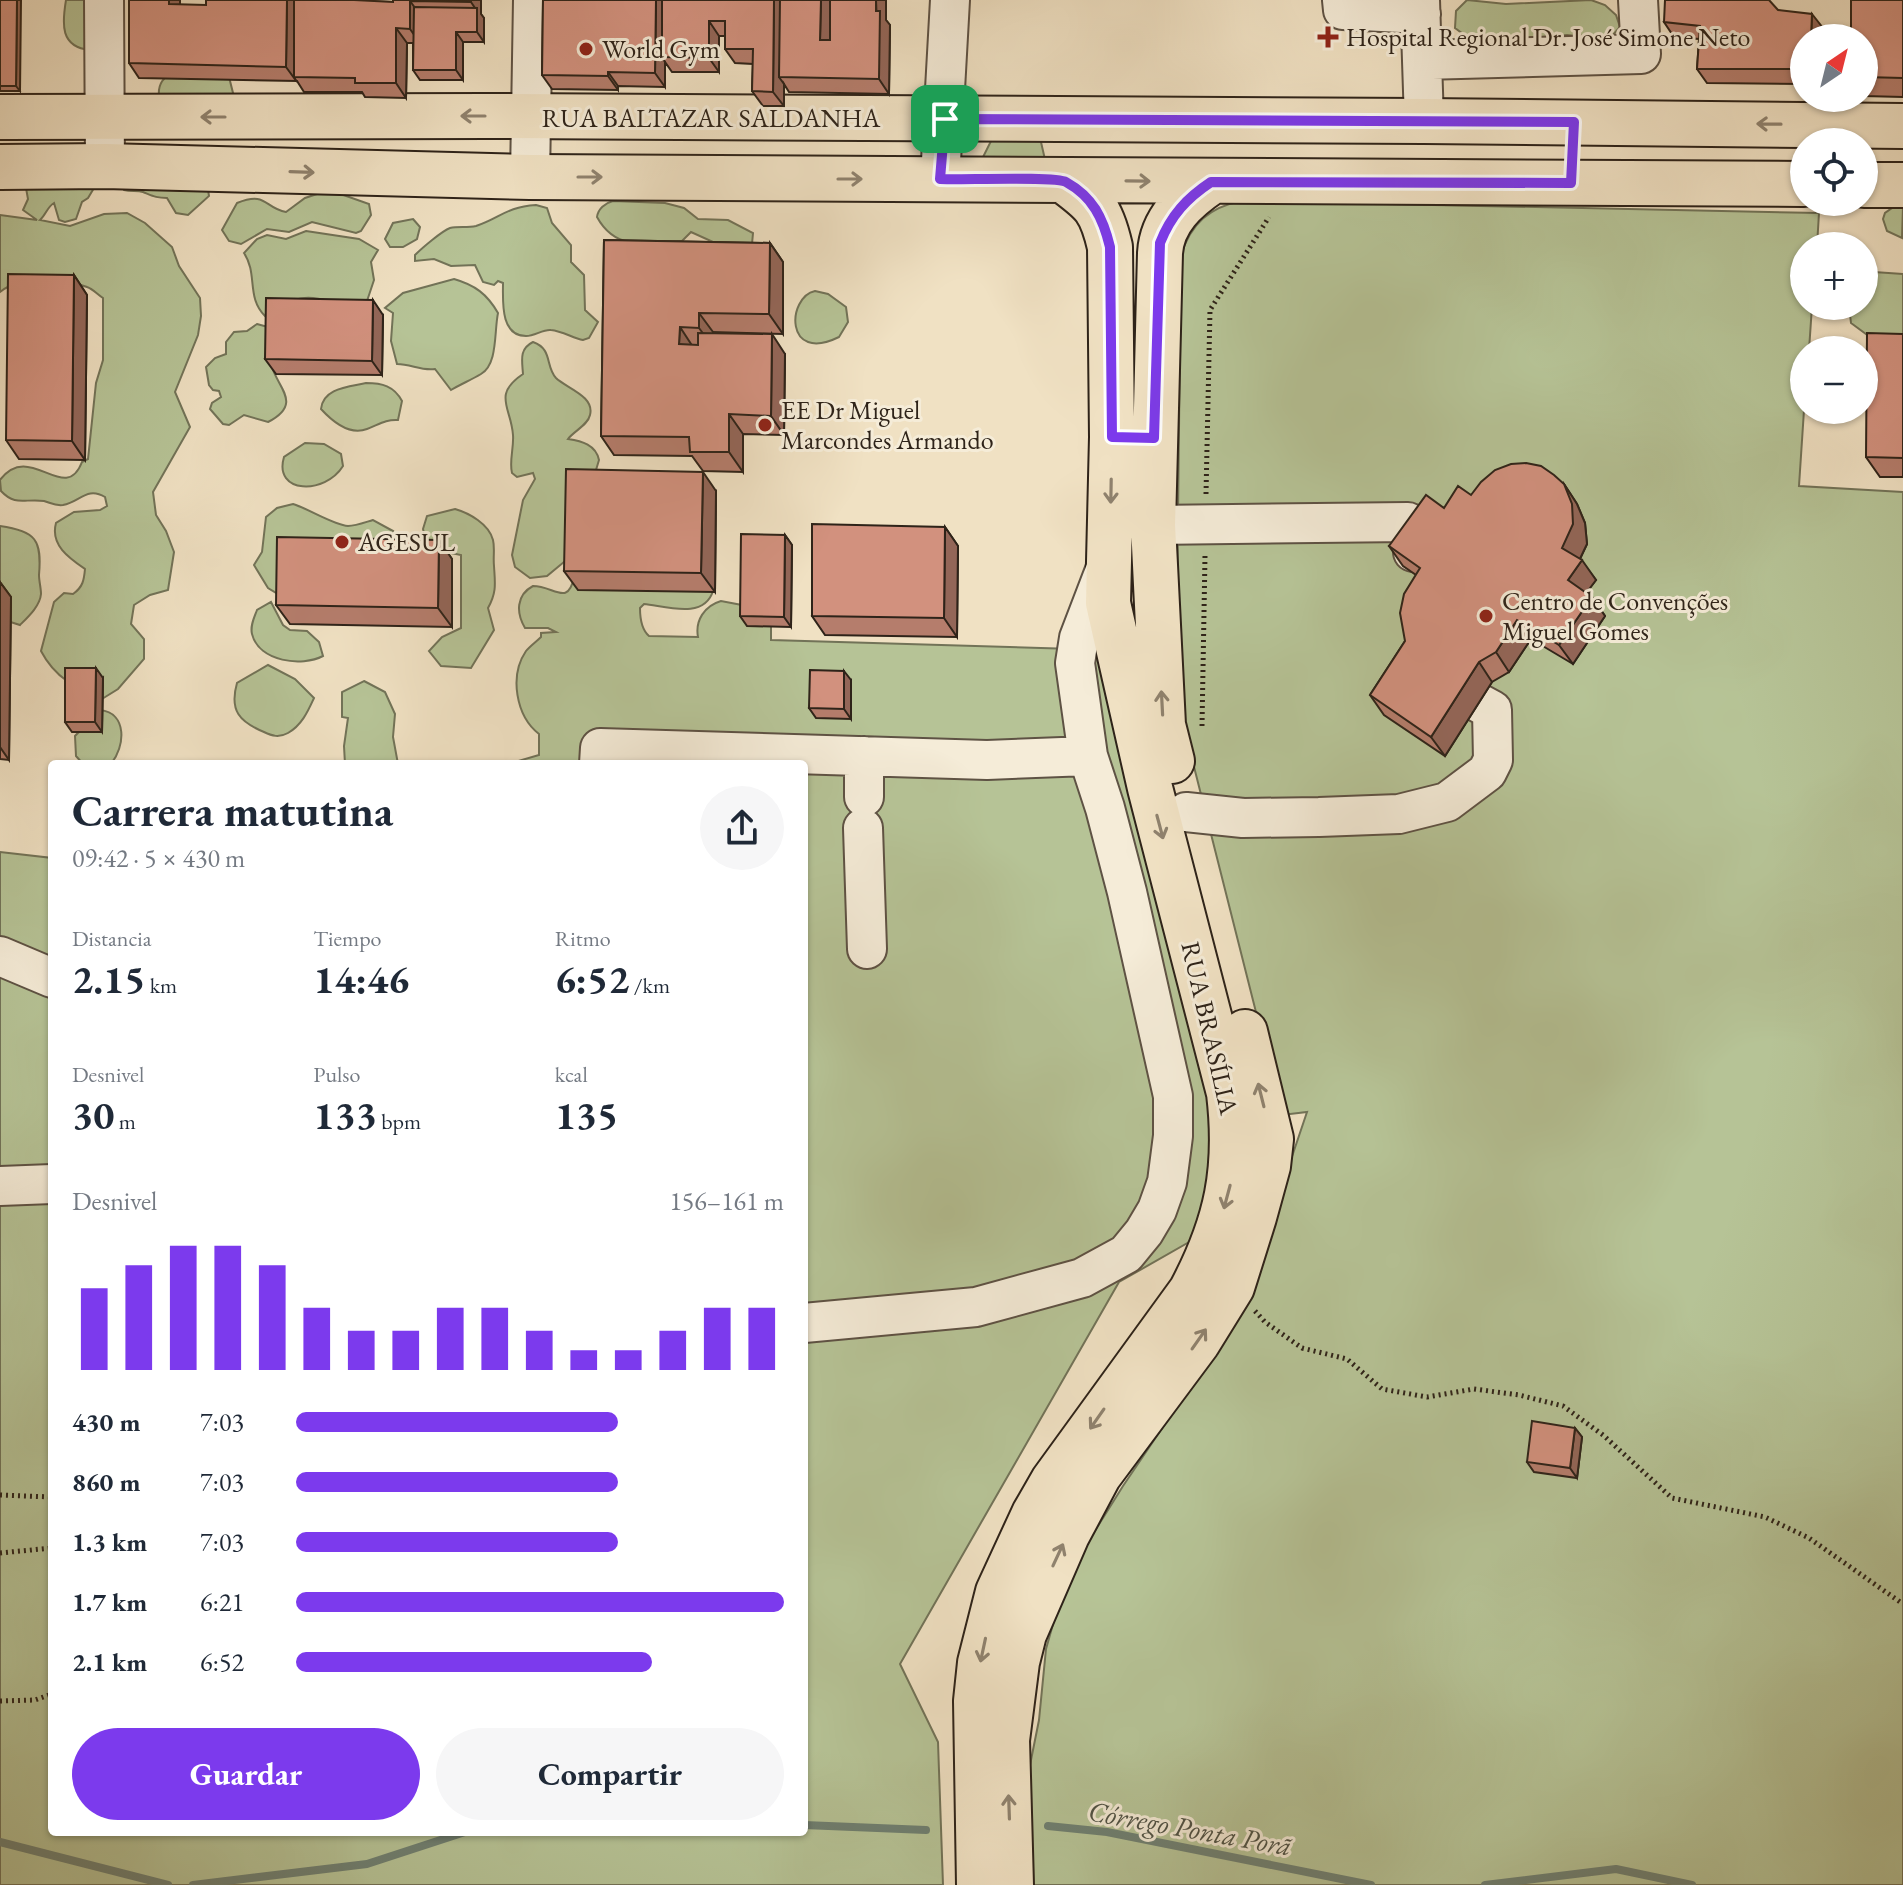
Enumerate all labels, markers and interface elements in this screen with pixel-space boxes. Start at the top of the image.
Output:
place label: Hospital Regional Dr. José Simone Neto [1346,20,1750,54]
north arrow [1790,24,1878,112]
map controls [1790,24,1878,424]
marker: Hospital Regional Dr. José Simone Neto [1317,26,1339,48]
place label: World Gym [602,32,720,66]
marker: World Gym [577,40,595,58]
pin [911,85,979,153]
icon: arrive [923,97,967,141]
street label: RUA BALTAZAR SALDANHA [542,101,881,135]
one-way arrow [460,108,487,124]
one-way arrow [200,109,227,125]
one-way arrow [1756,117,1783,132]
button: locate [1790,128,1878,216]
one-way arrow [288,165,315,180]
one-way arrow [576,169,603,185]
one-way arrow [836,171,863,187]
one-way arrow [1124,173,1151,189]
button: + [1790,232,1878,320]
button: − [1790,336,1878,424]
place label: EE Dr Miguel Marcondes Armando [781,393,994,457]
marker: EE Dr Miguel Marcondes Armando [756,416,774,434]
one-way arrow [1104,477,1119,504]
place label: AGESUL [357,525,455,559]
marker: AGESUL [333,533,351,551]
place label: Centro de Convenções Miguel Gomes [1502,584,1728,648]
marker: Centro de Convenções Miguel Gomes [1477,607,1495,625]
one-way arrow [1154,691,1169,717]
text: Carrera matutina [72,782,393,839]
button: share [700,786,784,870]
one-way arrow [1154,813,1169,839]
text: 09:42 · 5 × 430 m [72,841,245,875]
text: Distancia [72,924,152,953]
text: Tiempo [313,924,381,953]
text: Ritmo [555,924,611,953]
street label: RUA BRASÍLIA [1174,938,1247,1119]
text: 2.15 [72,953,145,1005]
text: 14:46 [313,953,409,1005]
text: 6:52 [555,953,629,1005]
text: km [145,971,177,1000]
text: /km [629,971,670,1000]
text: Desnivel [72,1060,144,1089]
text: Pulso [313,1060,360,1089]
text: kcal [555,1060,588,1089]
one-way arrow [1252,1082,1267,1108]
text: 30 [72,1089,114,1141]
text: 133 [313,1089,377,1141]
text: 135 [555,1089,618,1141]
text: m [114,1107,136,1136]
text: bpm [377,1107,421,1136]
one-way arrow [1218,1183,1233,1209]
text: Desnivel [72,1184,157,1218]
text: 156–161 m [669,1184,784,1218]
one-way arrow [1191,1328,1207,1350]
text: 430 m [72,1405,140,1439]
text: 7:03 [200,1405,244,1439]
one-way arrow [1089,1408,1105,1430]
text: 860 m [72,1465,140,1499]
text: 7:03 [200,1465,244,1499]
text: 1.3 km [72,1525,147,1559]
text: 7:03 [200,1525,244,1559]
one-way arrow [1051,1544,1066,1568]
text: 1.7 km [72,1585,147,1619]
text: 6:21 [200,1585,244,1619]
one-way arrow [975,1637,990,1662]
text: 2.1 km [72,1645,147,1679]
text: 6:52 [200,1645,244,1679]
button: Guardar [72,1728,420,1820]
button: Compartir [436,1728,784,1820]
water label: Córrego Ponta Porã [1086,1792,1295,1864]
one-way arrow [1001,1794,1016,1821]

